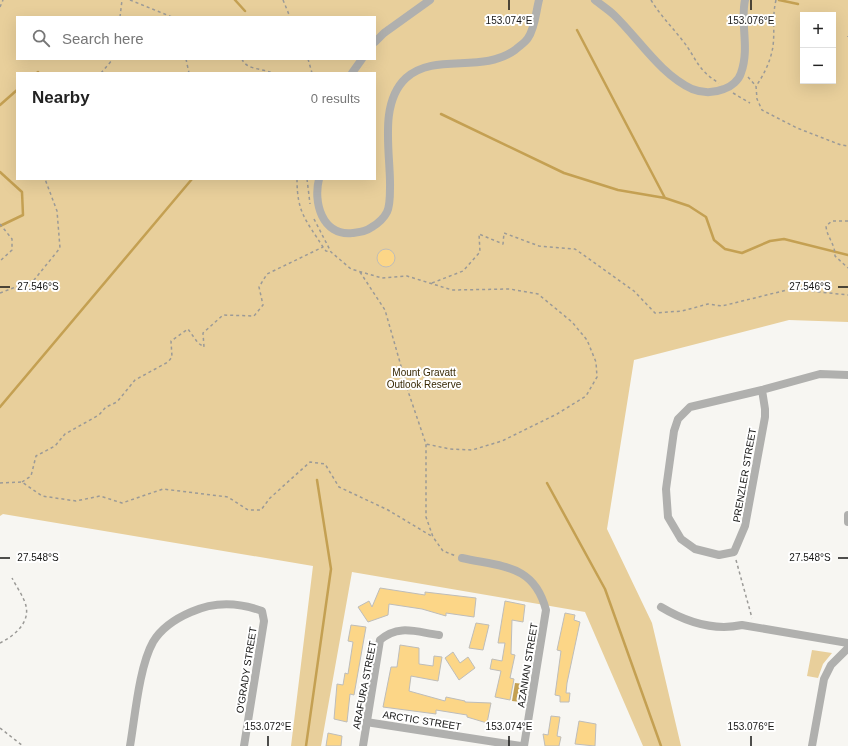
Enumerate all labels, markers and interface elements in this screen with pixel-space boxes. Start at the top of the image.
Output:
map controls [800,12,836,84]
button: + [800,12,836,48]
text: 153.074°E [486,15,533,26]
text: 153.076°E [728,15,775,26]
search box [16,16,376,60]
icon: search [30,27,52,49]
text: Search here [62,30,144,47]
button: − [800,48,836,84]
text: Nearby [32,88,90,107]
text: 0 results [311,91,360,106]
text: 27.546°S [17,281,59,292]
text: 27.546°S [789,281,831,292]
park label: Mount Gravatt Outlook Reserve [387,367,462,390]
street label: PRENZLER STREET [731,427,758,523]
text: 27.548°S [17,552,59,563]
text: 27.548°S [789,552,831,563]
street label: AZANIAN STREET [515,622,540,708]
street label: O'GRADY STREET [234,626,259,714]
street label: ARAFURA STREET [351,640,378,730]
street label: ARCTIC STREET [382,709,462,732]
text: 153.072°E [245,721,292,732]
text: 153.074°E [486,721,533,732]
text: 153.076°E [728,721,775,732]

